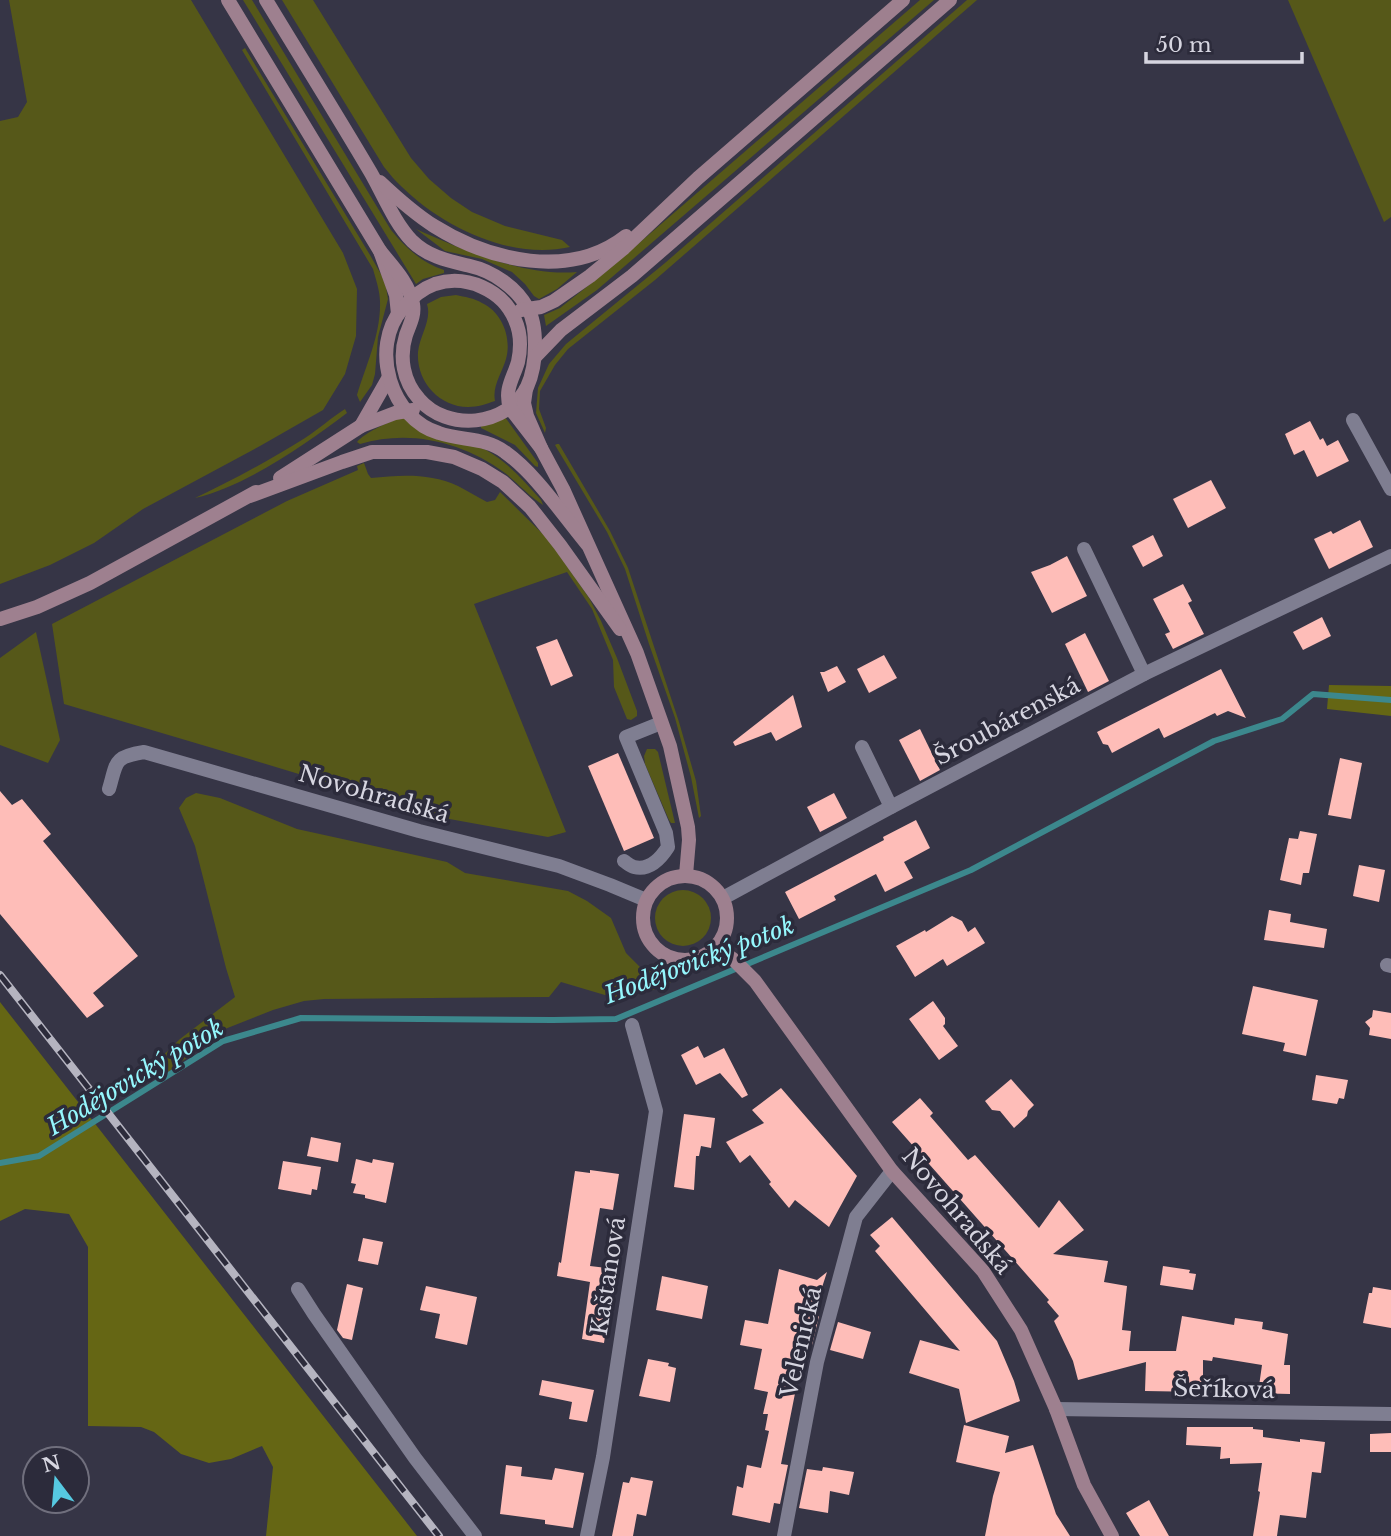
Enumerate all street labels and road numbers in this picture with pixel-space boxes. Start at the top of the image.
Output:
street label: Šroubárenská [928,669,1085,771]
street label: Novohradská [295,759,453,829]
street label: Novohradská [896,1142,1018,1280]
street label: Kaštanová [585,1215,631,1337]
street label: Velenická [774,1284,827,1401]
street label: Šeříková [1173,1372,1275,1404]

